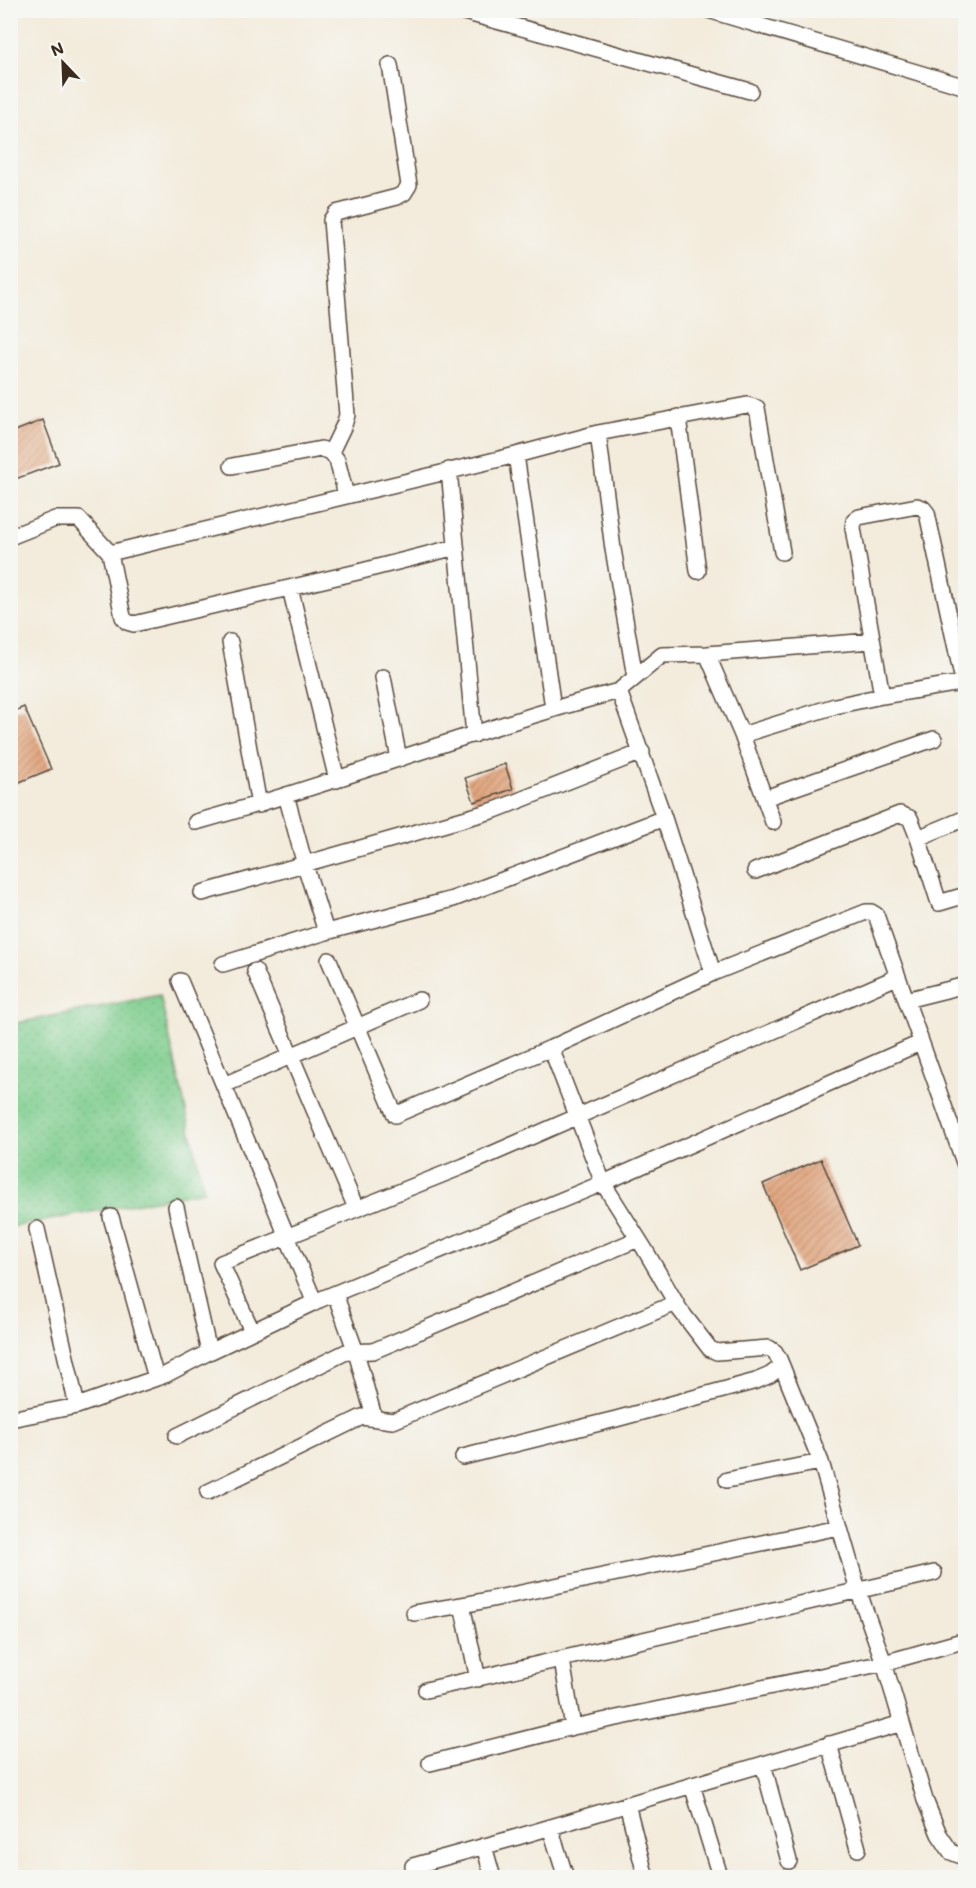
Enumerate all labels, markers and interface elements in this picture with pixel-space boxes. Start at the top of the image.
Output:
north arrow [33,33,93,93]
text: N [47,37,67,61]

